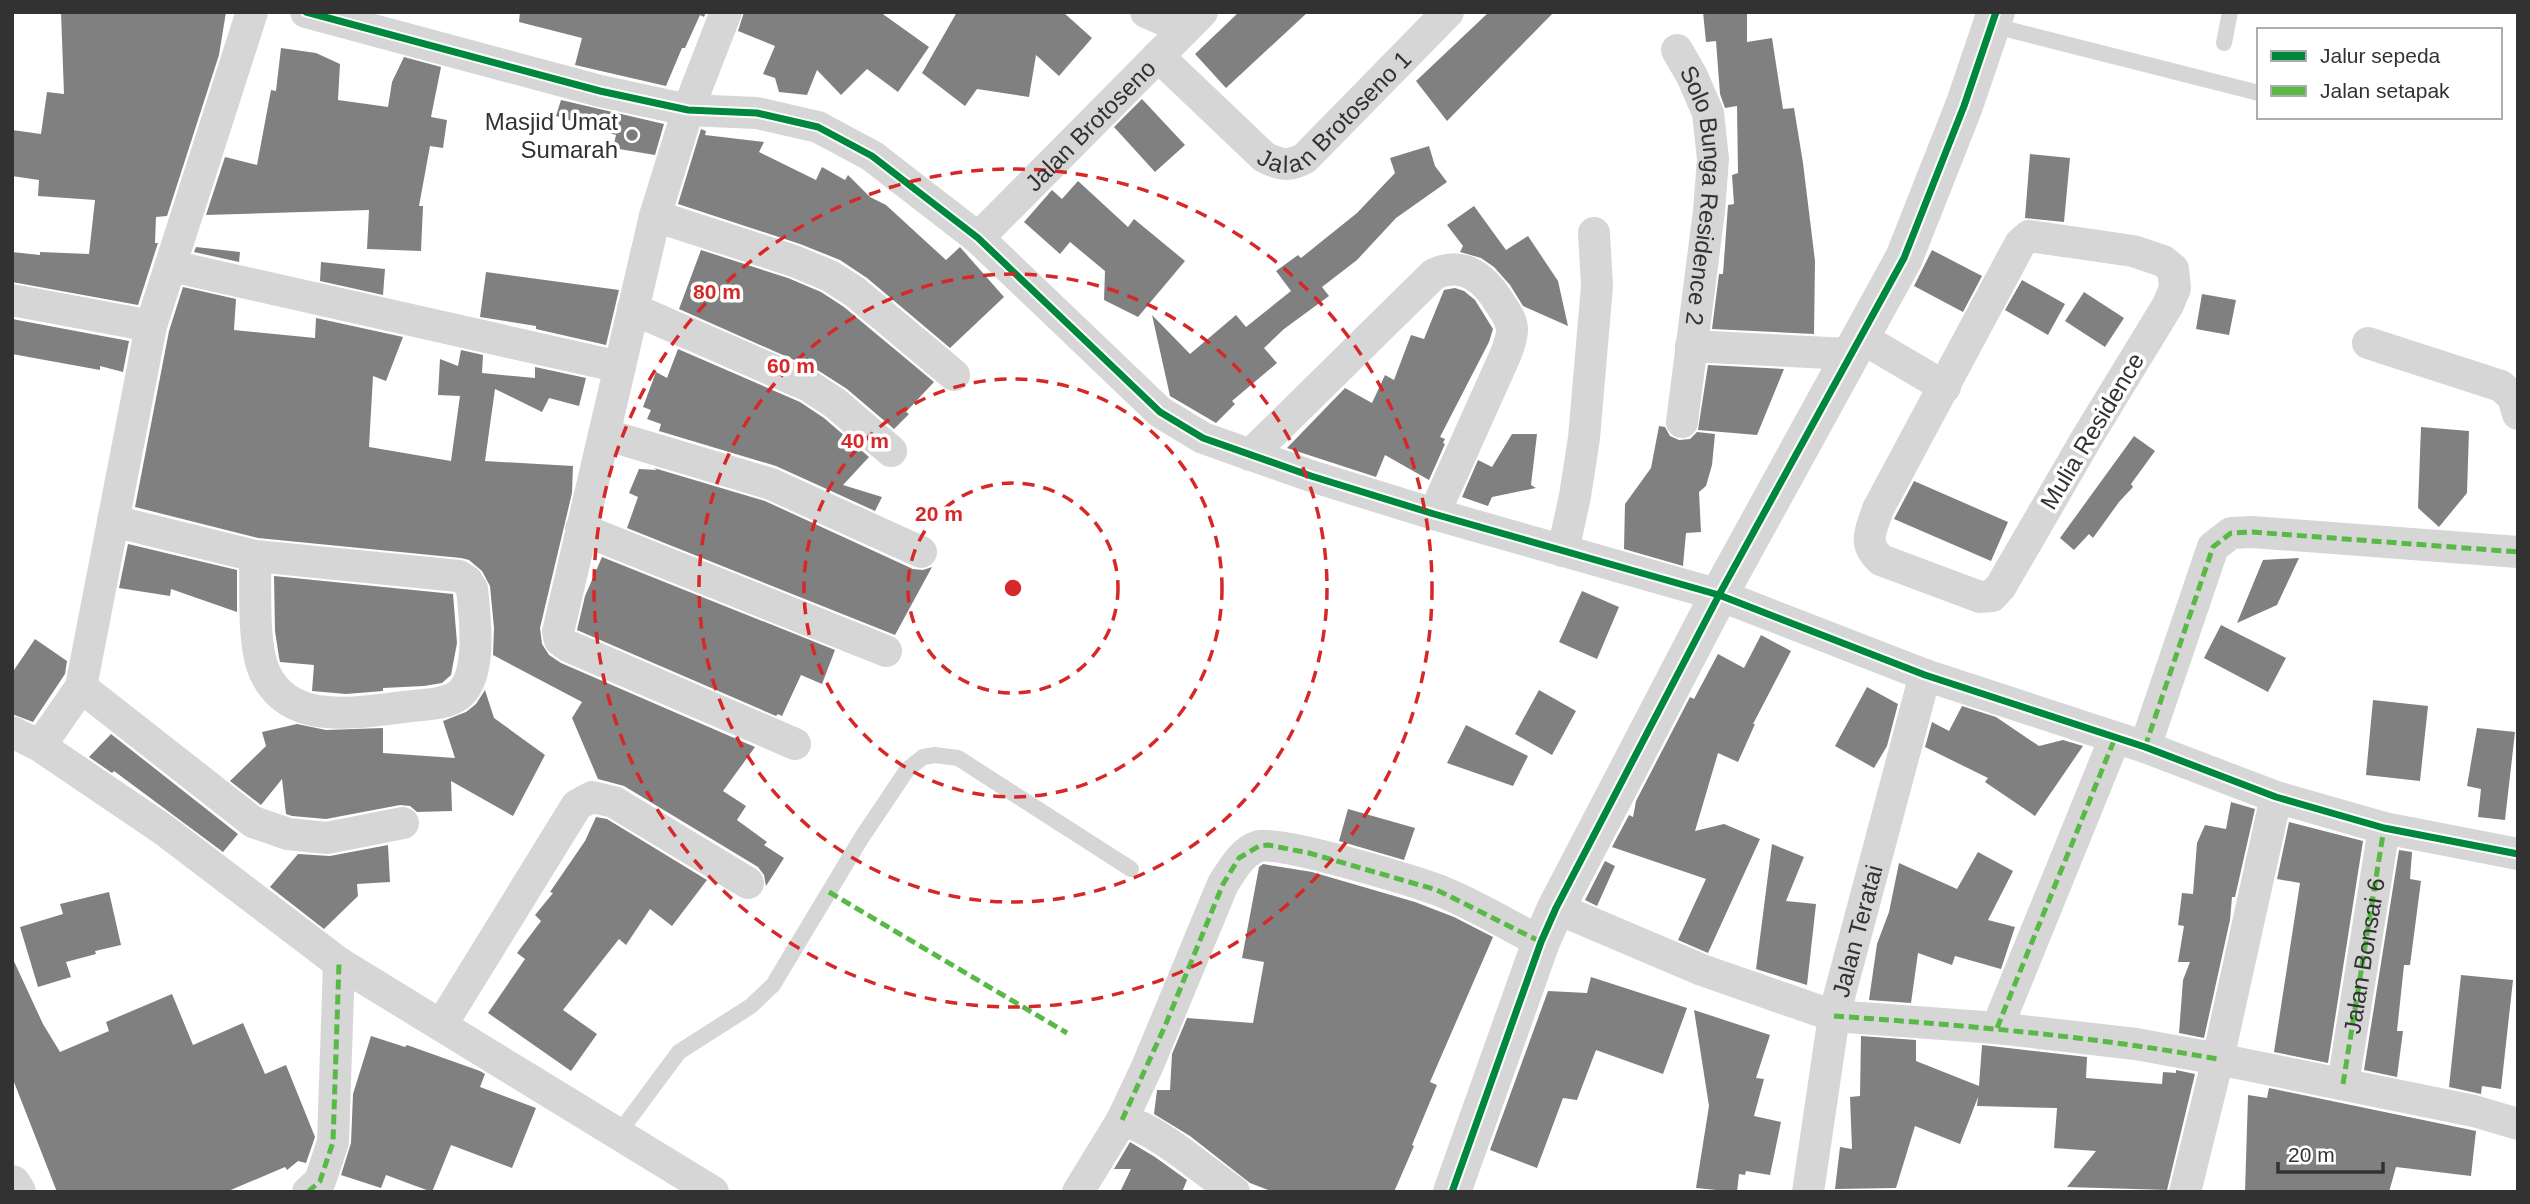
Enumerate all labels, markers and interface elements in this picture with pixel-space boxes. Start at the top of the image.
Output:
legend [2257,28,2502,119]
text: Jalur sepeda [2320,44,2441,67]
street label: Jalan Brotoseno 1 [1253,45,1416,177]
street label: Jalan Brotoseno [1019,54,1161,196]
street label: Solo Bunga Residence 2 [1675,60,1726,327]
text: Jalan setapak [2320,79,2450,102]
place label: Masjid Umat Sumarah [485,108,618,163]
marker: Masjid Umat Sumarah [624,127,640,143]
text: 80 m [693,280,741,303]
street label: Mulia Residence [2035,348,2149,514]
text: 60 m [767,354,815,377]
text: 40 m [841,429,889,452]
text: 20 m [915,502,963,525]
centre of rings [1001,576,1025,600]
street label: Jalan Teratai [1826,862,1887,1000]
street label: Jalan Bonsai 6 [2338,876,2389,1036]
scale bar [2278,1130,2383,1174]
text: 20 m [2288,1143,2335,1166]

